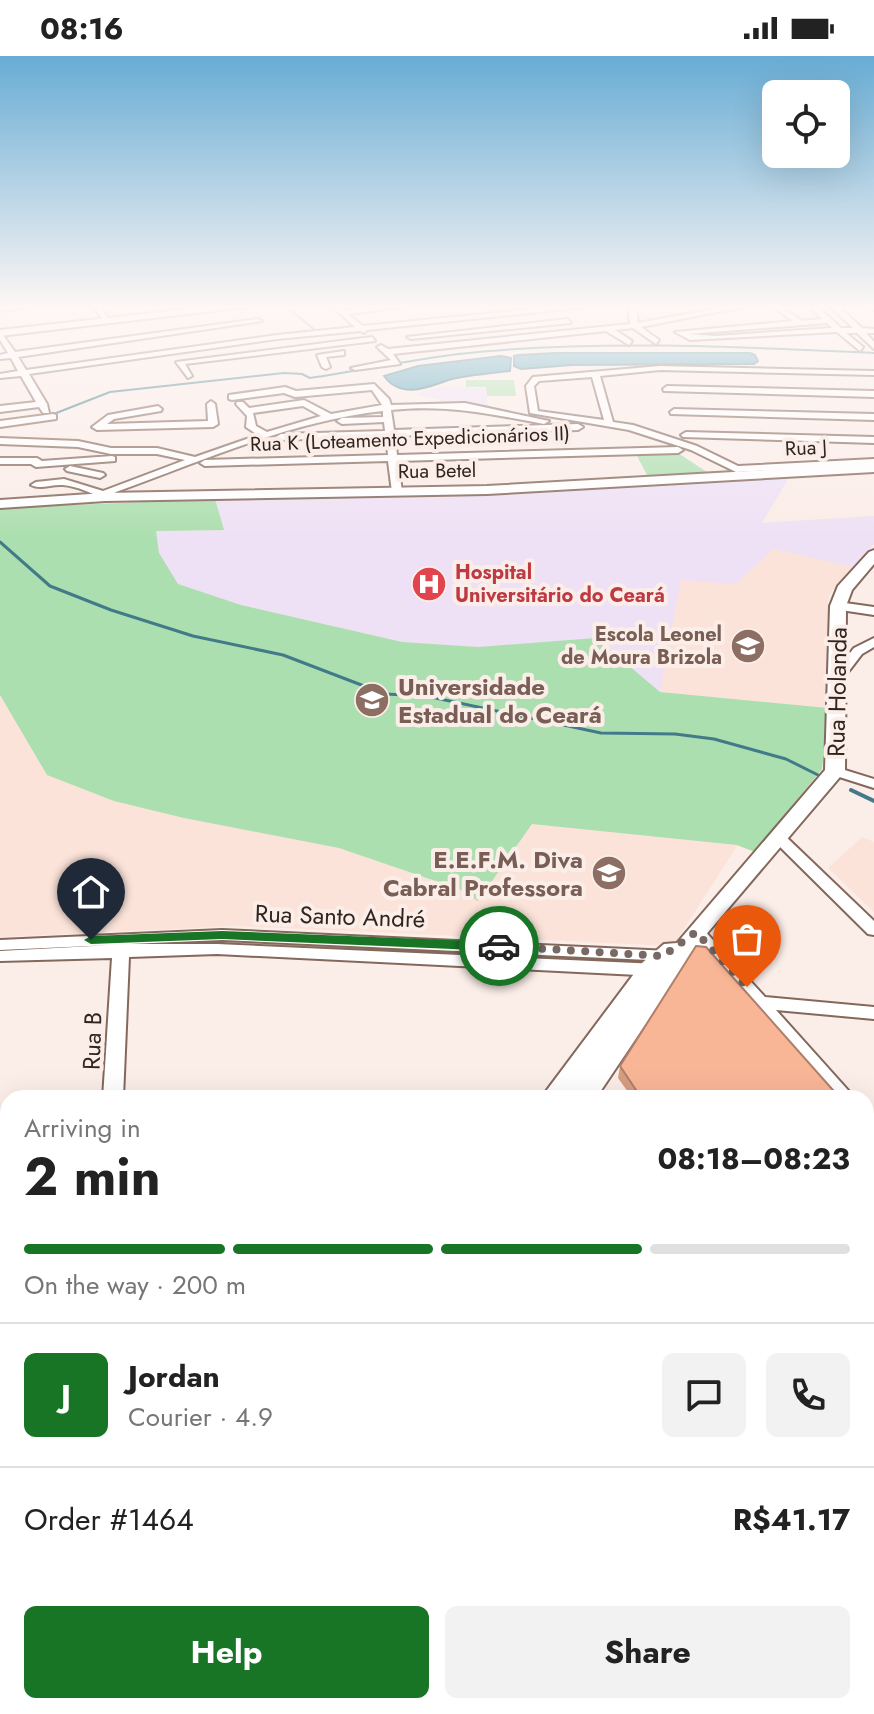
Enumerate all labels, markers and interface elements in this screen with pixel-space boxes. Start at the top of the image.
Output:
text: 08:16 [40,7,124,50]
map controls [762,80,850,168]
button: locate [762,80,850,168]
street label: Rua K (Loteamento Expedicionários II) [249,419,571,459]
street label: Rua J [784,432,828,464]
street label: Rua Betel [398,456,476,486]
place label: Hospital Universitário do Ceará [455,558,665,610]
hospital icon: Hospital Universitário do Ceará [410,565,448,603]
place label: Escola Leonel de Moura Brizola [561,620,722,672]
school or university icon: Escola Leonel de Moura Brizola [729,627,767,665]
street label: Rua Holanda [818,627,856,757]
place label: Universidade Estadual do Ceará [398,669,602,732]
school or university icon: Universidade Estadual do Ceará [353,681,391,719]
place label: E.E.F.M. Diva Cabral Professora [383,842,583,905]
school or university icon: E.E.F.M. Diva Cabral Professora [590,854,628,892]
pin [57,858,125,940]
icon: home [69,870,113,914]
street label: Rua Santo André [254,896,426,936]
pin [713,905,781,987]
courier [459,906,539,986]
icon: bag [725,917,769,961]
icon: car [477,924,521,968]
street label: Rua B [73,1011,111,1071]
text: Arriving in [24,1109,141,1147]
text: 08:18–08:23 [657,1137,850,1180]
text: 2 min [24,1139,161,1215]
text: On the way · 200 m [24,1266,246,1304]
button: chat [662,1353,746,1437]
button: phone [766,1353,850,1437]
text: Jordan [128,1355,220,1398]
text: J [61,1374,71,1417]
text: Courier · 4.9 [128,1398,273,1436]
text: Order #1464 [24,1498,194,1541]
text: R$41.17 [733,1498,850,1541]
button: Help [24,1606,429,1698]
button: Share [445,1606,850,1698]

